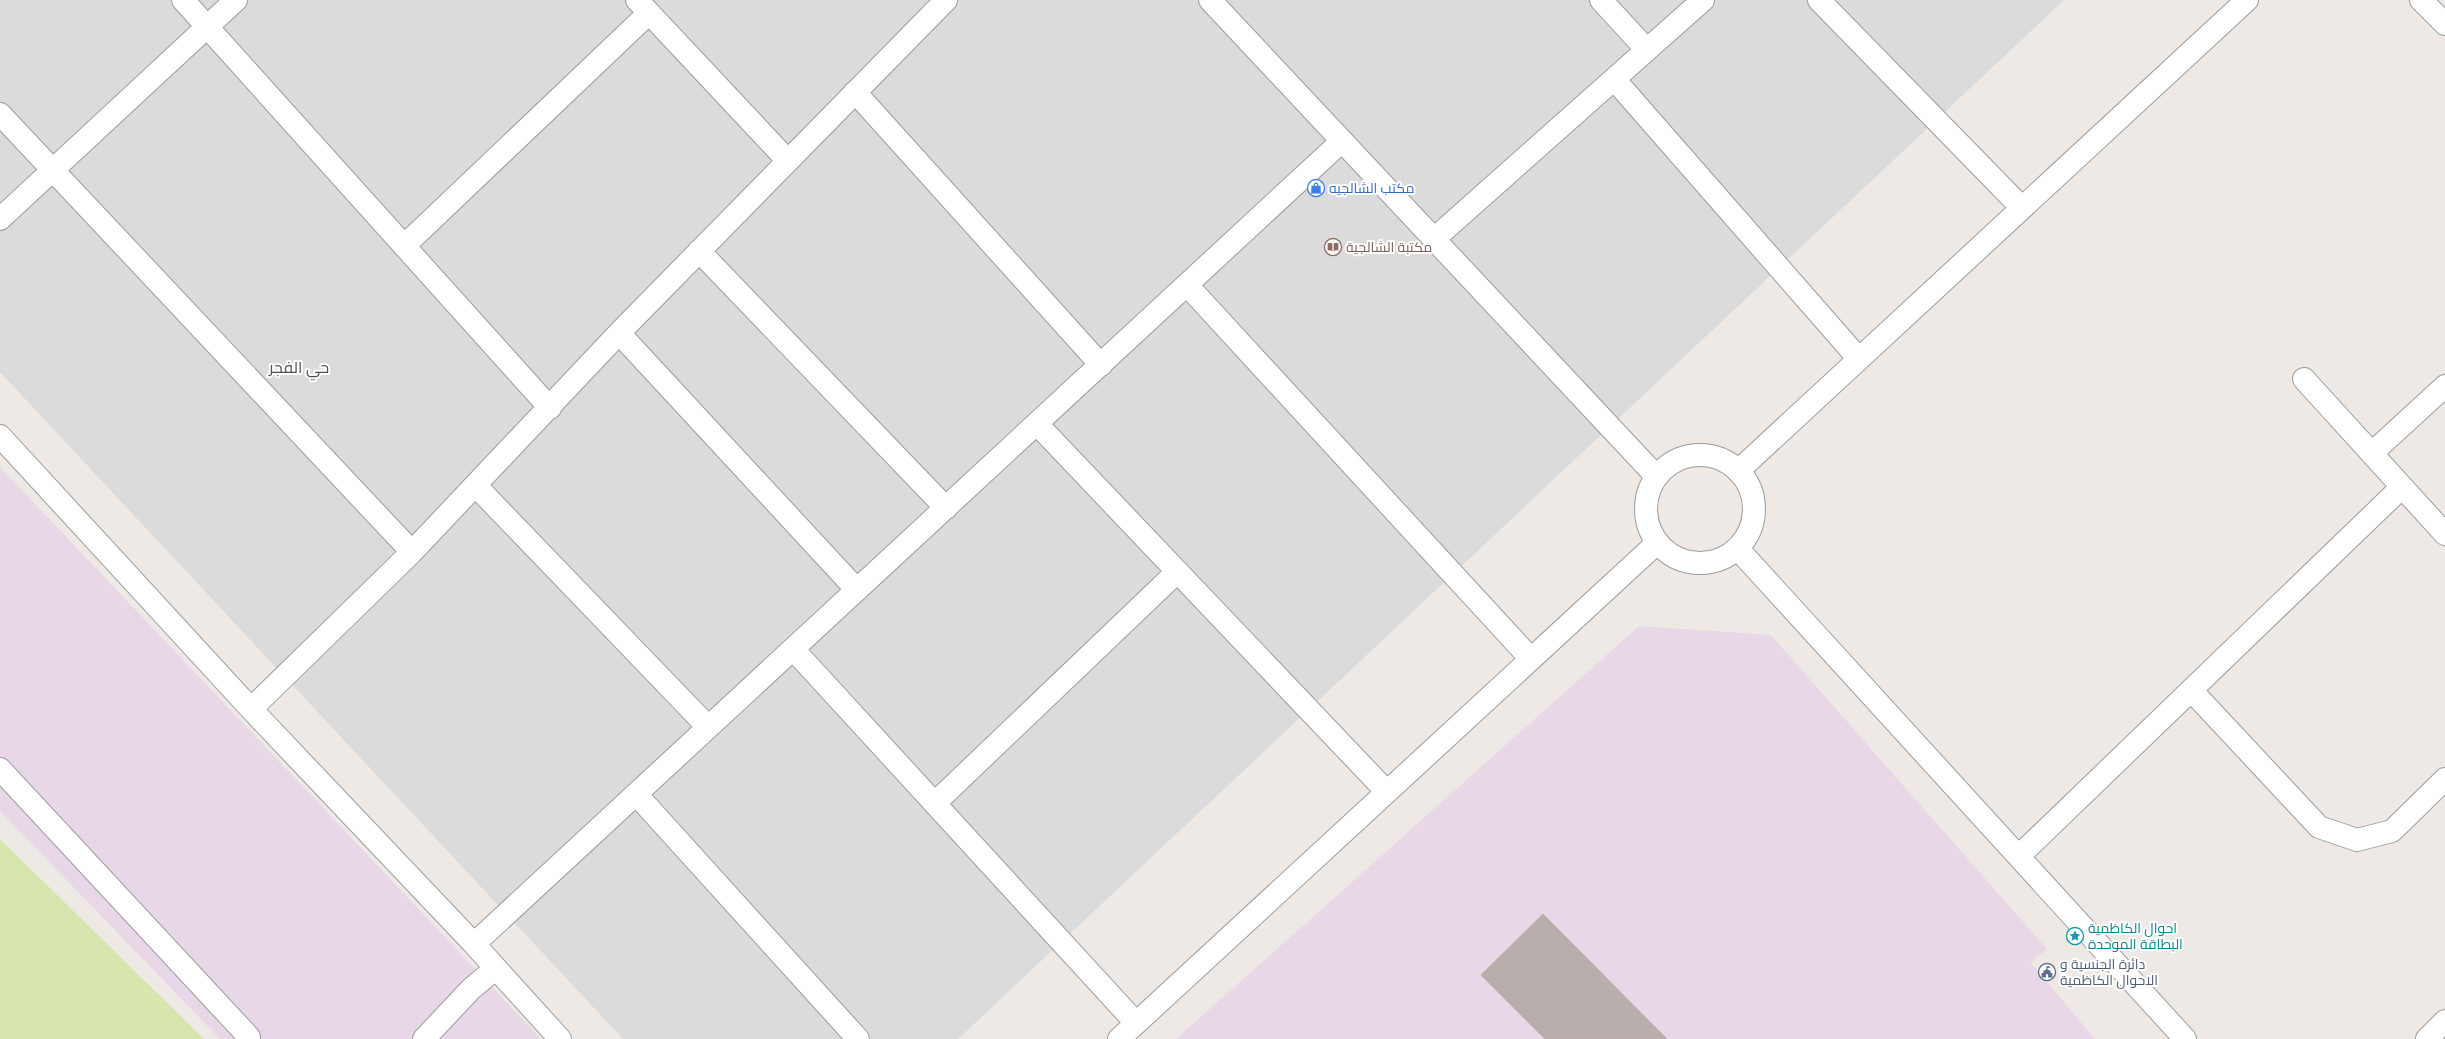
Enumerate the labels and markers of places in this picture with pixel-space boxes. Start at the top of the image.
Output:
shop icon: مكتب الشالجيه [1306,178,1326,198]
place label: مكتب الشالجيه [1329,180,1414,197]
library icon: مكتبة الشالجية [1323,237,1343,257]
place label: مكتبة الشالجية [1346,239,1432,256]
place label: احوال الكاظمية البطاقة الموحدة [2088,920,2183,953]
place icon: احوال الكاظمية البطاقة الموحدة [2065,926,2085,946]
place label: دائرة الجنسية و الاحوال الكاظمية [2060,956,2158,989]
public building icon: دائرة الجنسية و الاحوال الكاظمية [2037,962,2057,982]

